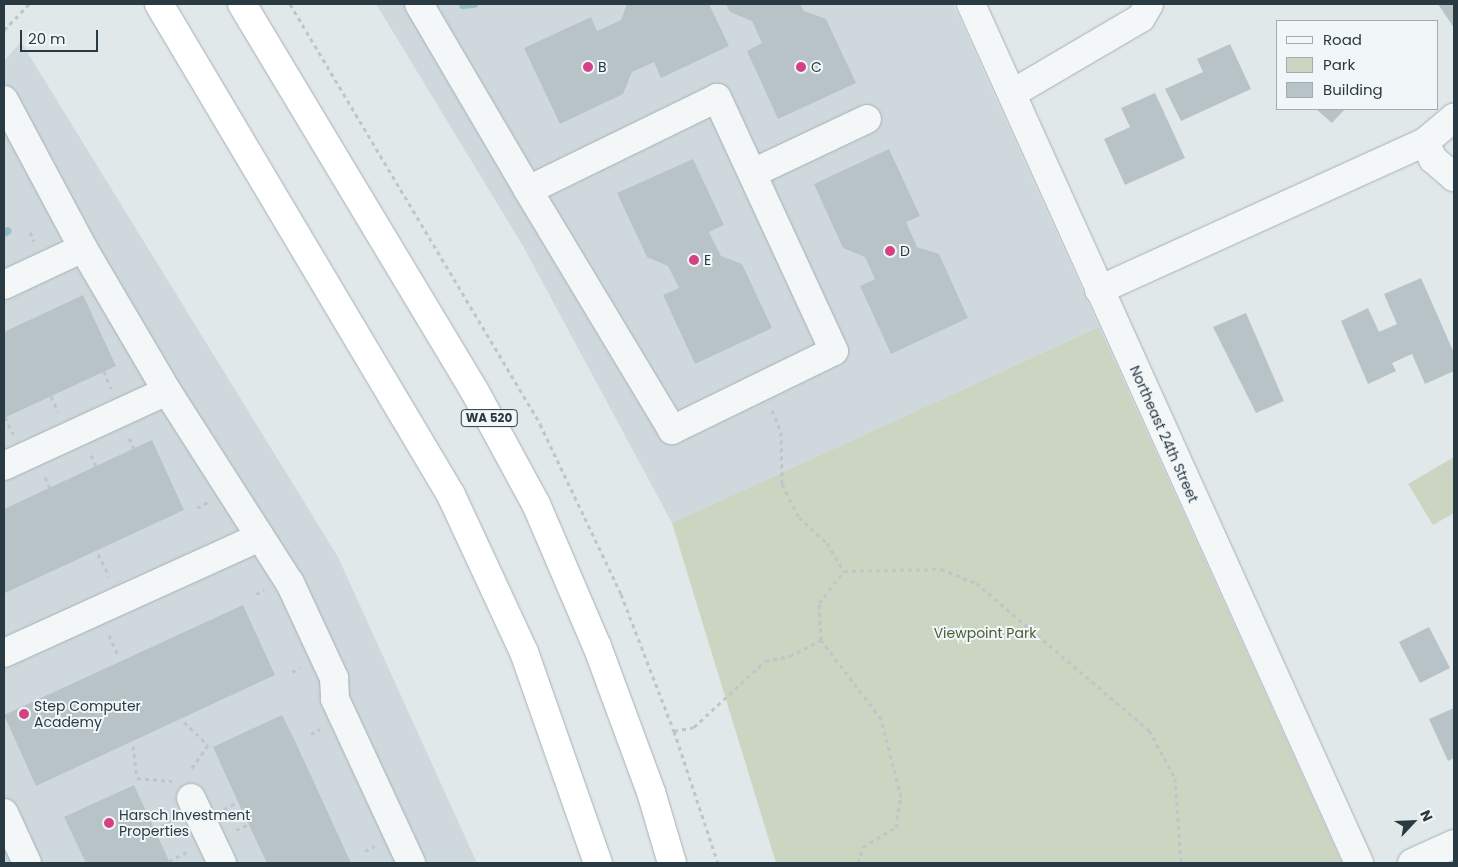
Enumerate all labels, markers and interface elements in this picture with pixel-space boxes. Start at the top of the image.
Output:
scale bar [22,20,100,52]
legend [1276,20,1438,110]
text: 20 m [28,28,66,49]
text: Road [1323,29,1362,50]
text: Park [1323,54,1355,75]
place label: B [598,59,607,75]
place label: C [811,59,822,75]
marker: B [582,61,594,73]
marker: C [795,61,807,73]
text: Building [1323,79,1383,100]
place label: D [900,243,910,259]
marker: D [884,245,896,257]
place label: E [704,252,711,268]
marker: E [688,254,700,266]
street label: Northeast 24th Street [1126,363,1202,505]
road number: WA 520 [460,408,518,428]
park label: Viewpoint Park [934,625,1036,641]
place label: Step Computer Academy [34,698,141,730]
marker: Step Computer Academy [18,708,30,720]
north arrow [1388,797,1438,847]
place label: Harsch Investment Properties [119,807,250,840]
text: N [1415,807,1438,825]
marker: Harsch Investment Properties [103,817,115,829]

